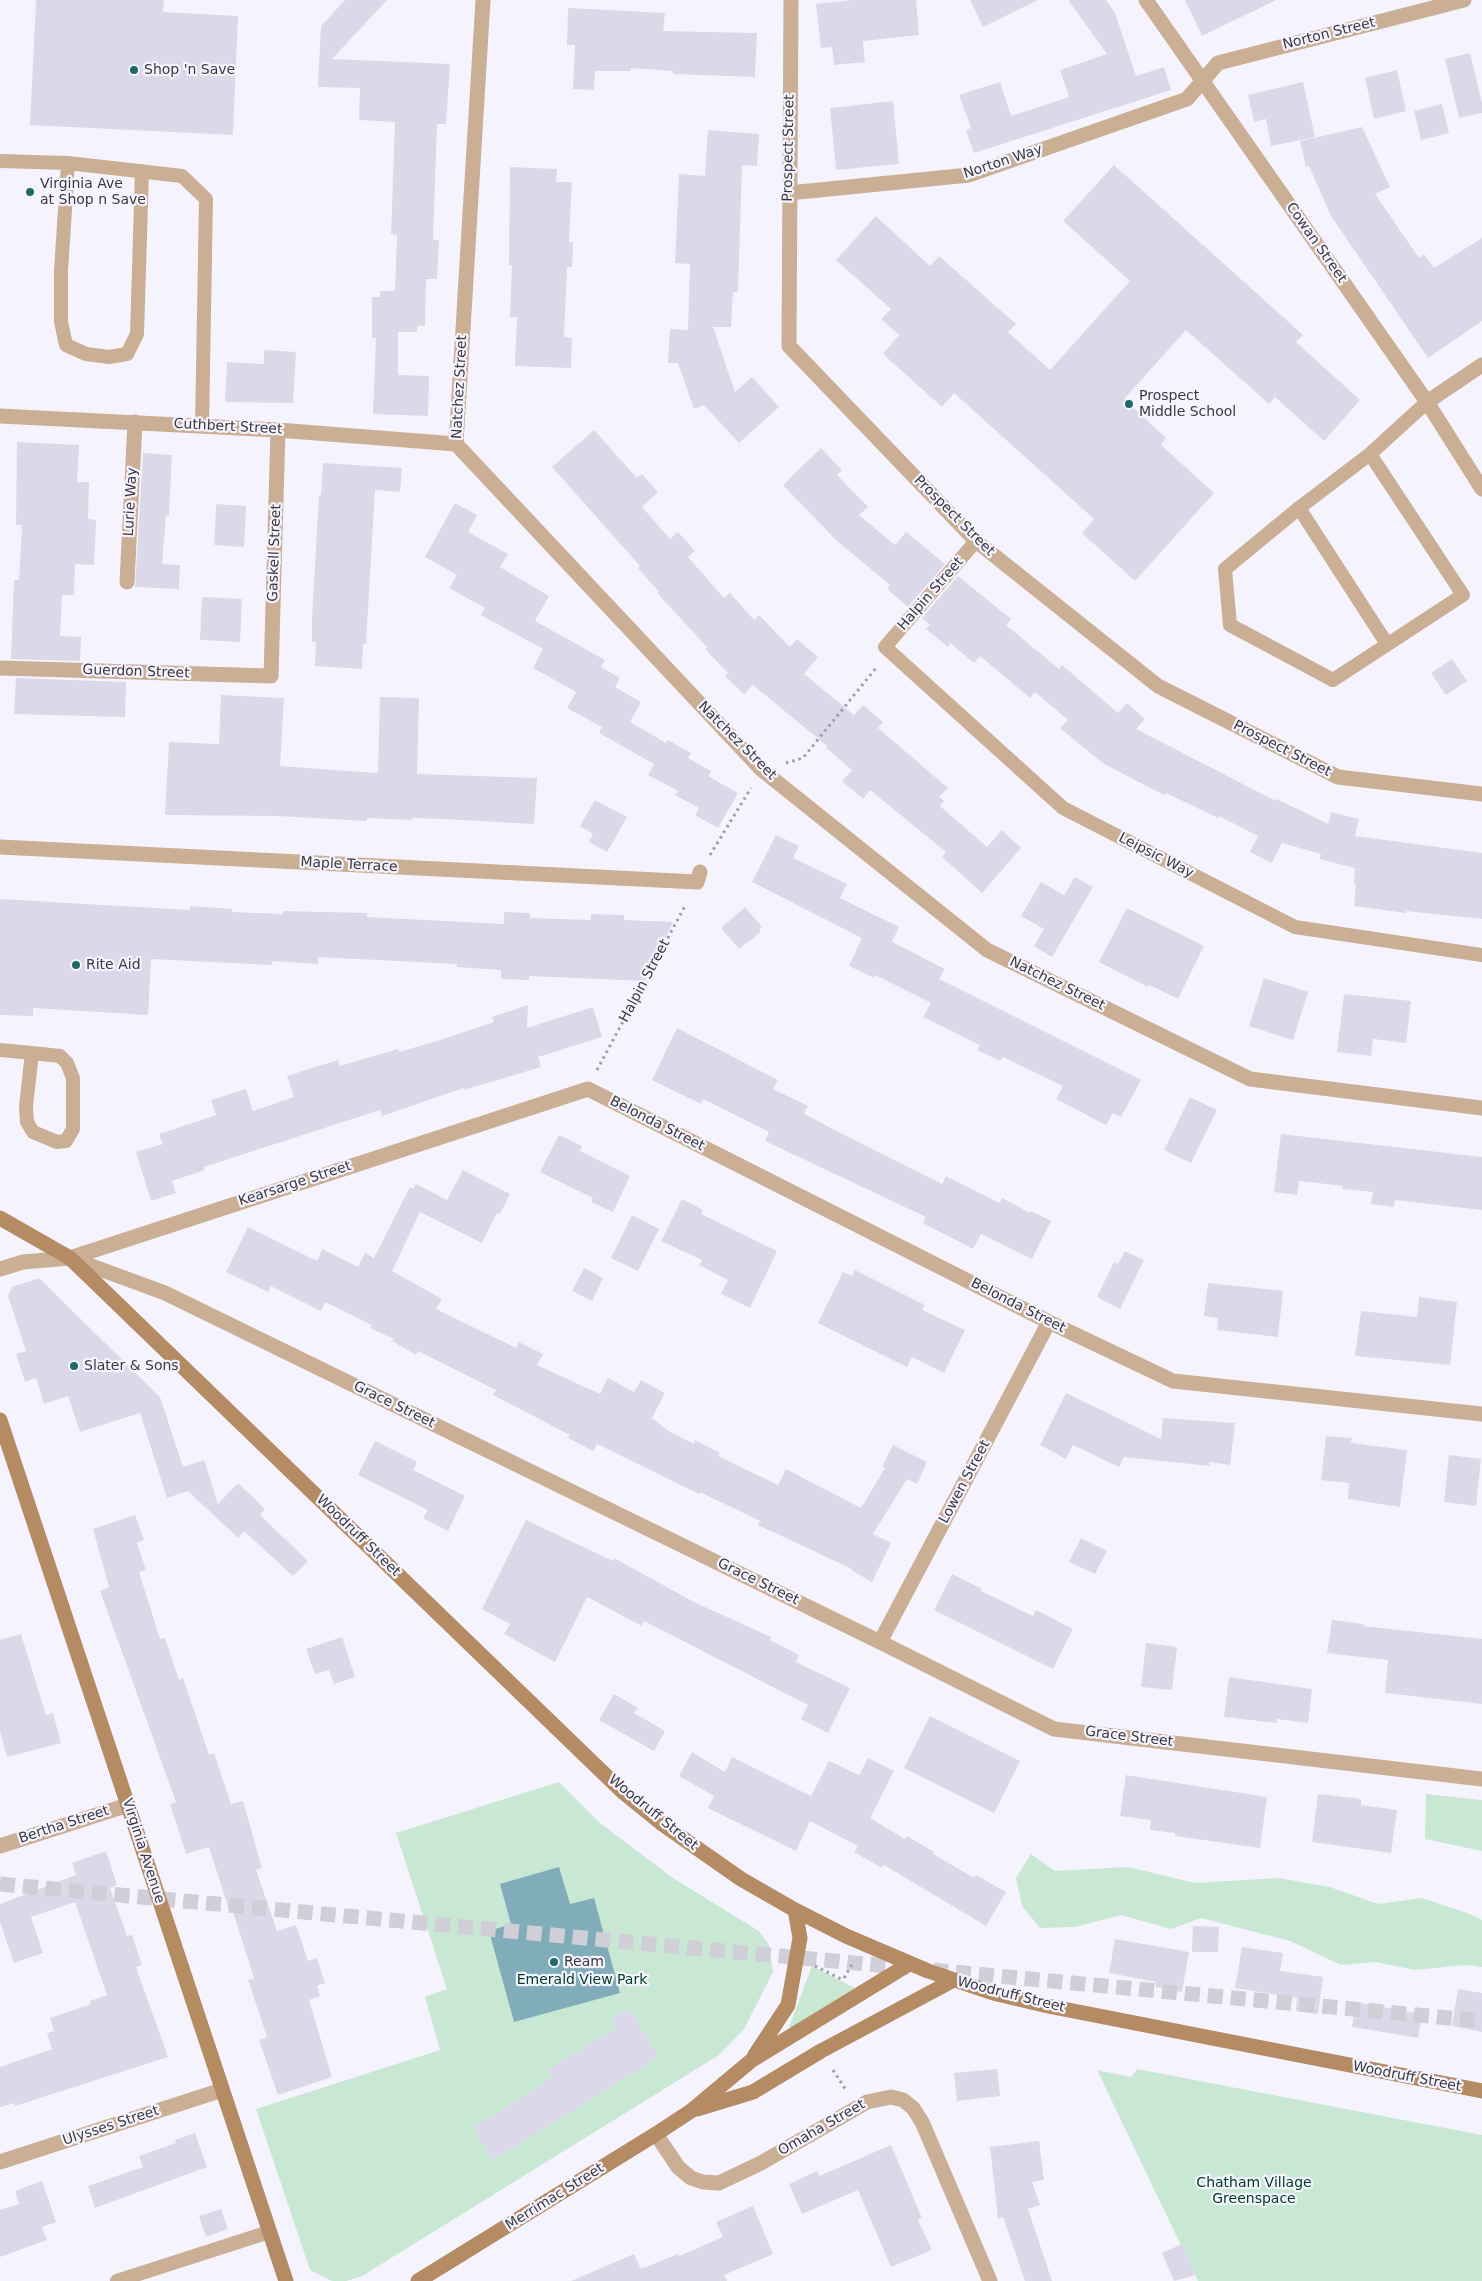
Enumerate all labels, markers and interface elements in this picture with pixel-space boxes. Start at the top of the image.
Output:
street label: Norton Street [1281,14,1377,54]
place label: Shop 'n Save [144,62,235,78]
marker: Shop 'n Save [128,64,140,76]
street label: Prospect Street [780,94,798,202]
street label: Norton Way [961,141,1045,183]
place label: Virginia Ave at Shop n Save [40,176,146,208]
marker: Virginia Ave at Shop n Save [24,186,36,198]
street label: Cowan Street [1282,200,1350,286]
street label: Natchez Street [449,335,471,439]
place label: Prospect Middle School [1139,388,1236,421]
marker: Prospect Middle School [1123,398,1135,410]
street label: Cuthbert Street [173,416,283,438]
street label: Lurie Way [121,467,141,537]
street label: Prospect Street [910,472,998,560]
street label: Gaskell Street [265,504,285,602]
street label: Halpin Street [895,554,967,634]
street label: Guerdon Street [82,662,190,682]
street label: Natchez Street [694,698,780,784]
street label: Prospect Street [1230,717,1334,781]
street label: Leipsic Way [1116,830,1196,882]
street label: Maple Terrace [300,854,398,876]
street label: Halpin Street [616,937,674,1025]
street label: Natchez Street [1007,954,1107,1014]
place label: Rite Aid [86,957,141,973]
marker: Rite Aid [70,959,82,971]
street label: Belonda Street [607,1093,707,1155]
street label: Kearsarge Street [237,1158,353,1210]
street label: Belonda Street [968,1275,1068,1337]
place label: Slater & Sons [84,1358,179,1374]
marker: Slater & Sons [68,1360,80,1372]
street label: Grace Street [351,1378,437,1432]
street label: Lowen Street [936,1437,994,1527]
street label: Woodruff Street [312,1492,404,1580]
street label: Grace Street [715,1555,801,1609]
street label: Grace Street [1084,1723,1174,1751]
street label: Woodruff Street [605,1772,701,1854]
street label: Virginia Avenue [118,1796,168,1906]
street label: Bertha Street [17,1803,111,1847]
place label: Ream [564,1954,604,1970]
marker: Ream [548,1956,560,1968]
park label: Emerald View Park [517,1972,647,1988]
street label: Woodruff Street [955,1974,1067,2016]
street label: Woodruff Street [1351,2058,1463,2096]
street label: Omaha Street [776,2096,868,2160]
street label: Ulysses Street [61,2103,161,2149]
street label: Merrimac Street [503,2160,607,2234]
park label: Chatham Village Greenspace [1196,2175,1312,2208]

